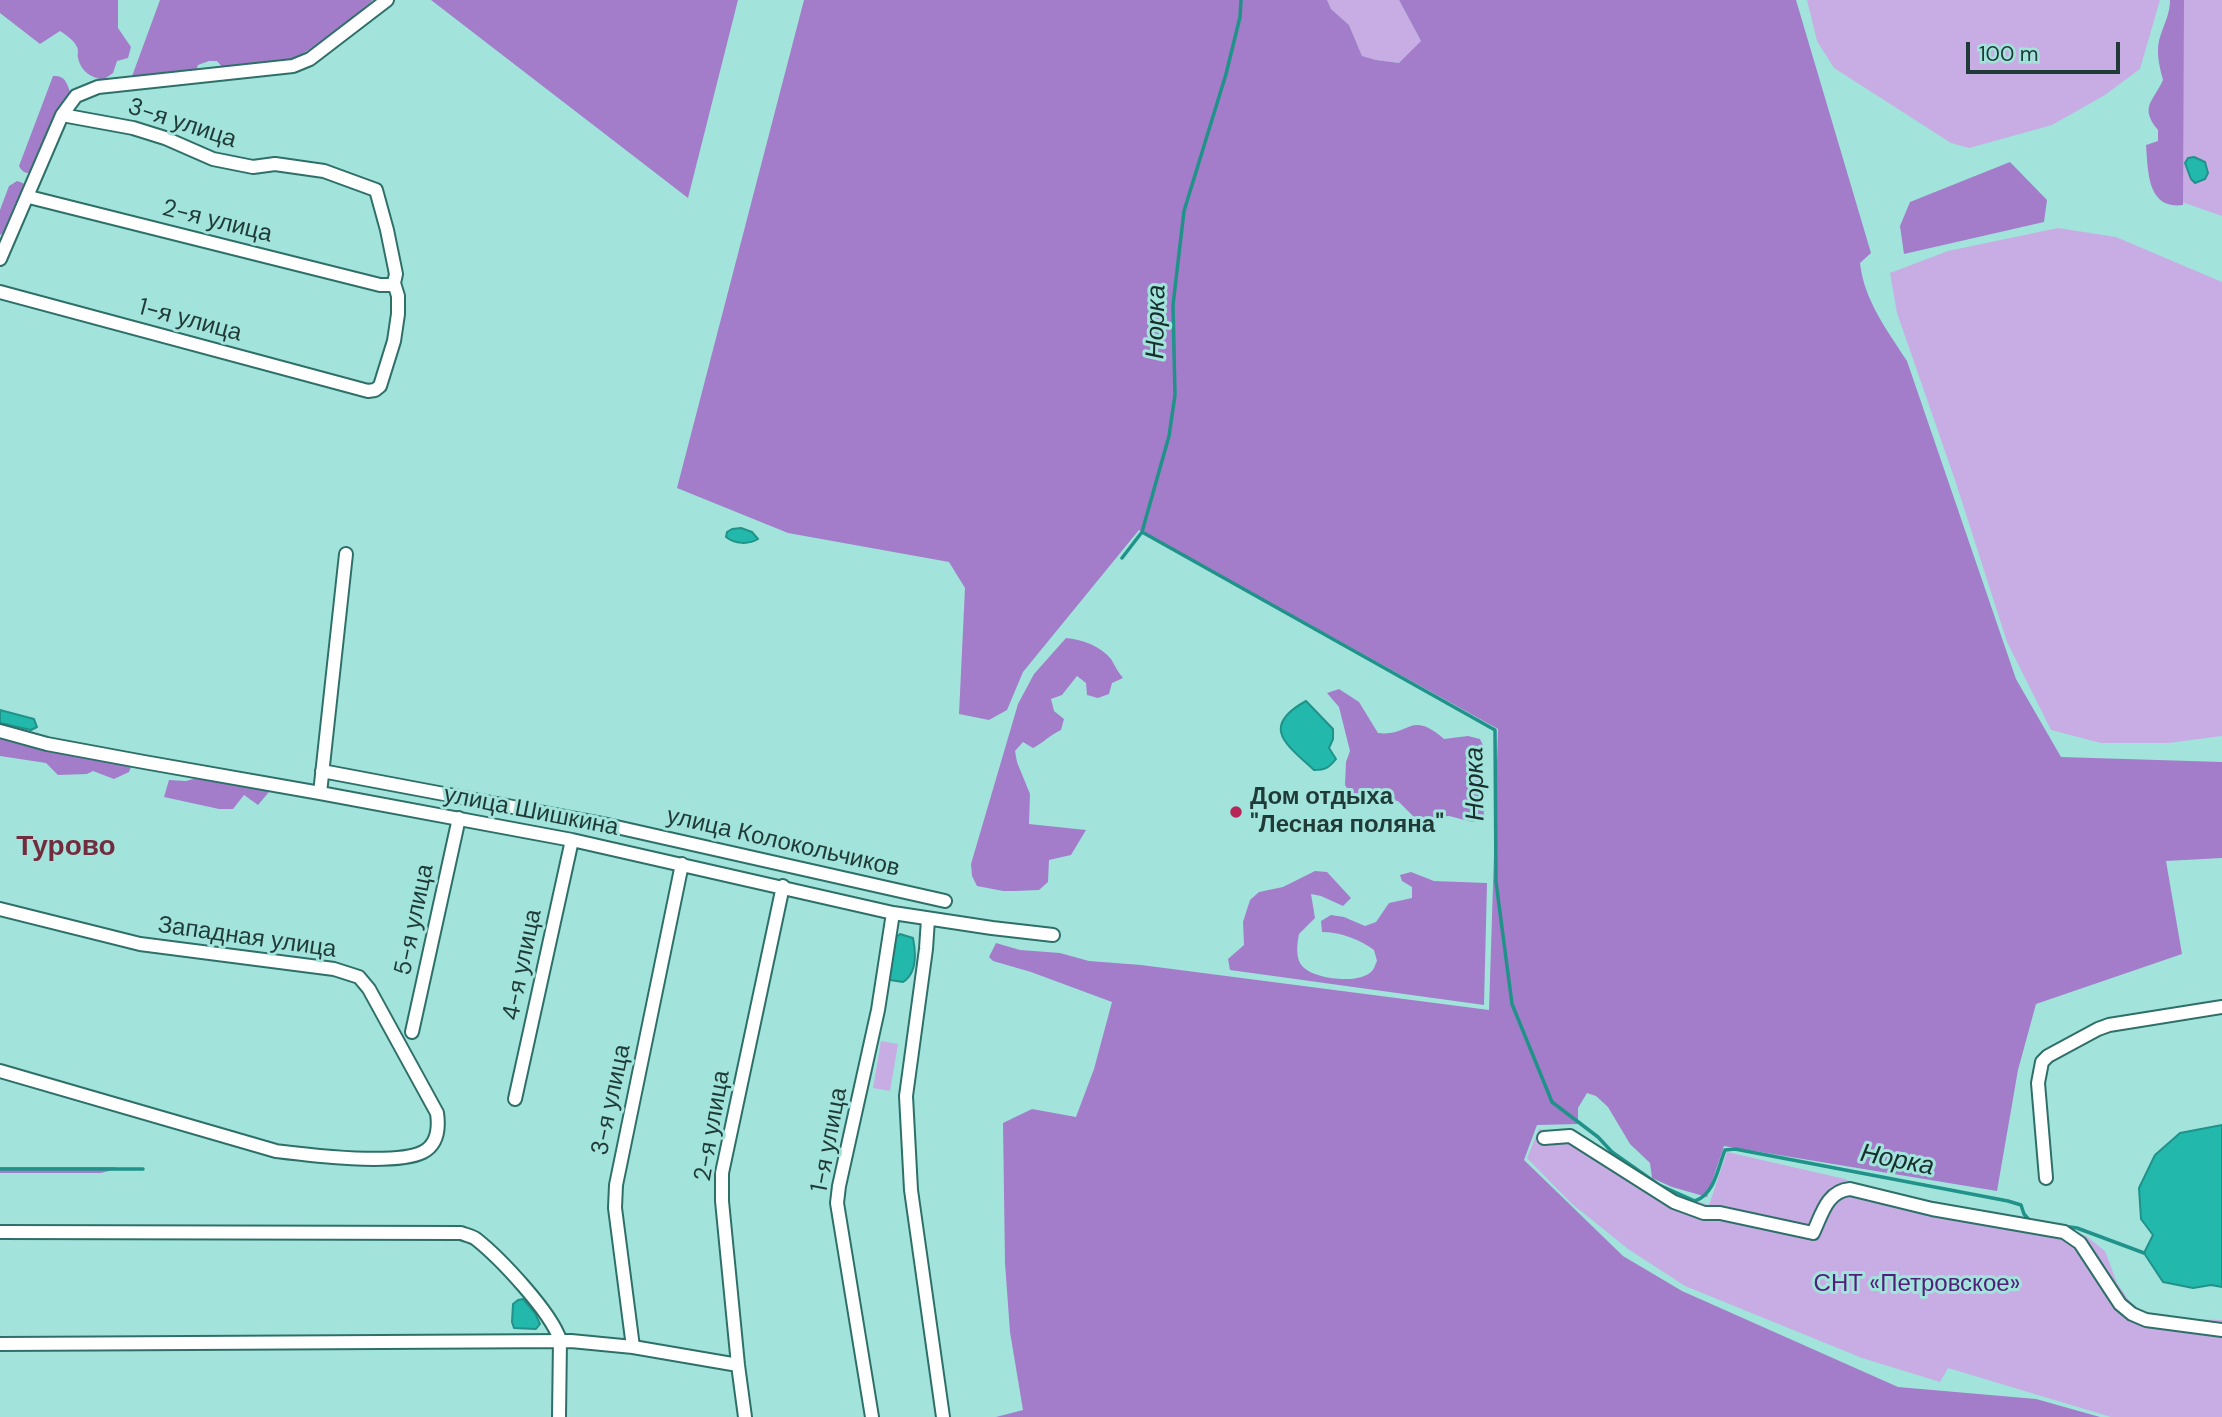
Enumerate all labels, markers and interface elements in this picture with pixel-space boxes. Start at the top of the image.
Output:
scale bar [1970,28,2124,72]
text: 100 m [1979,40,2039,68]
street label: 3-я улица [124,93,240,155]
street label: 2-я улица [159,194,275,250]
water label: Норка [1141,285,1173,359]
street label: 1-я улица [135,293,245,349]
water label: Норка [1460,747,1492,821]
street label: улица Шишкина [441,781,621,843]
place label: Дом отдыха "Лесная поляна" [1250,784,1444,840]
street label: улица Колокольчиков [664,802,902,884]
marker: Дом отдыха "Лесная поляна" [1228,804,1244,820]
district label: Турово [16,831,116,865]
street label: 5-я улица [389,862,441,978]
street label: 4-я улица [497,907,549,1023]
street label: Западная улица [156,911,338,965]
street label: 3-я улица [586,1042,638,1158]
street label: 2-я улица [689,1068,737,1184]
street label: 1-я улица [806,1085,854,1195]
water label: Норка [1857,1139,1937,1183]
park label: СНТ «Петровское» [1814,1271,2020,1299]

